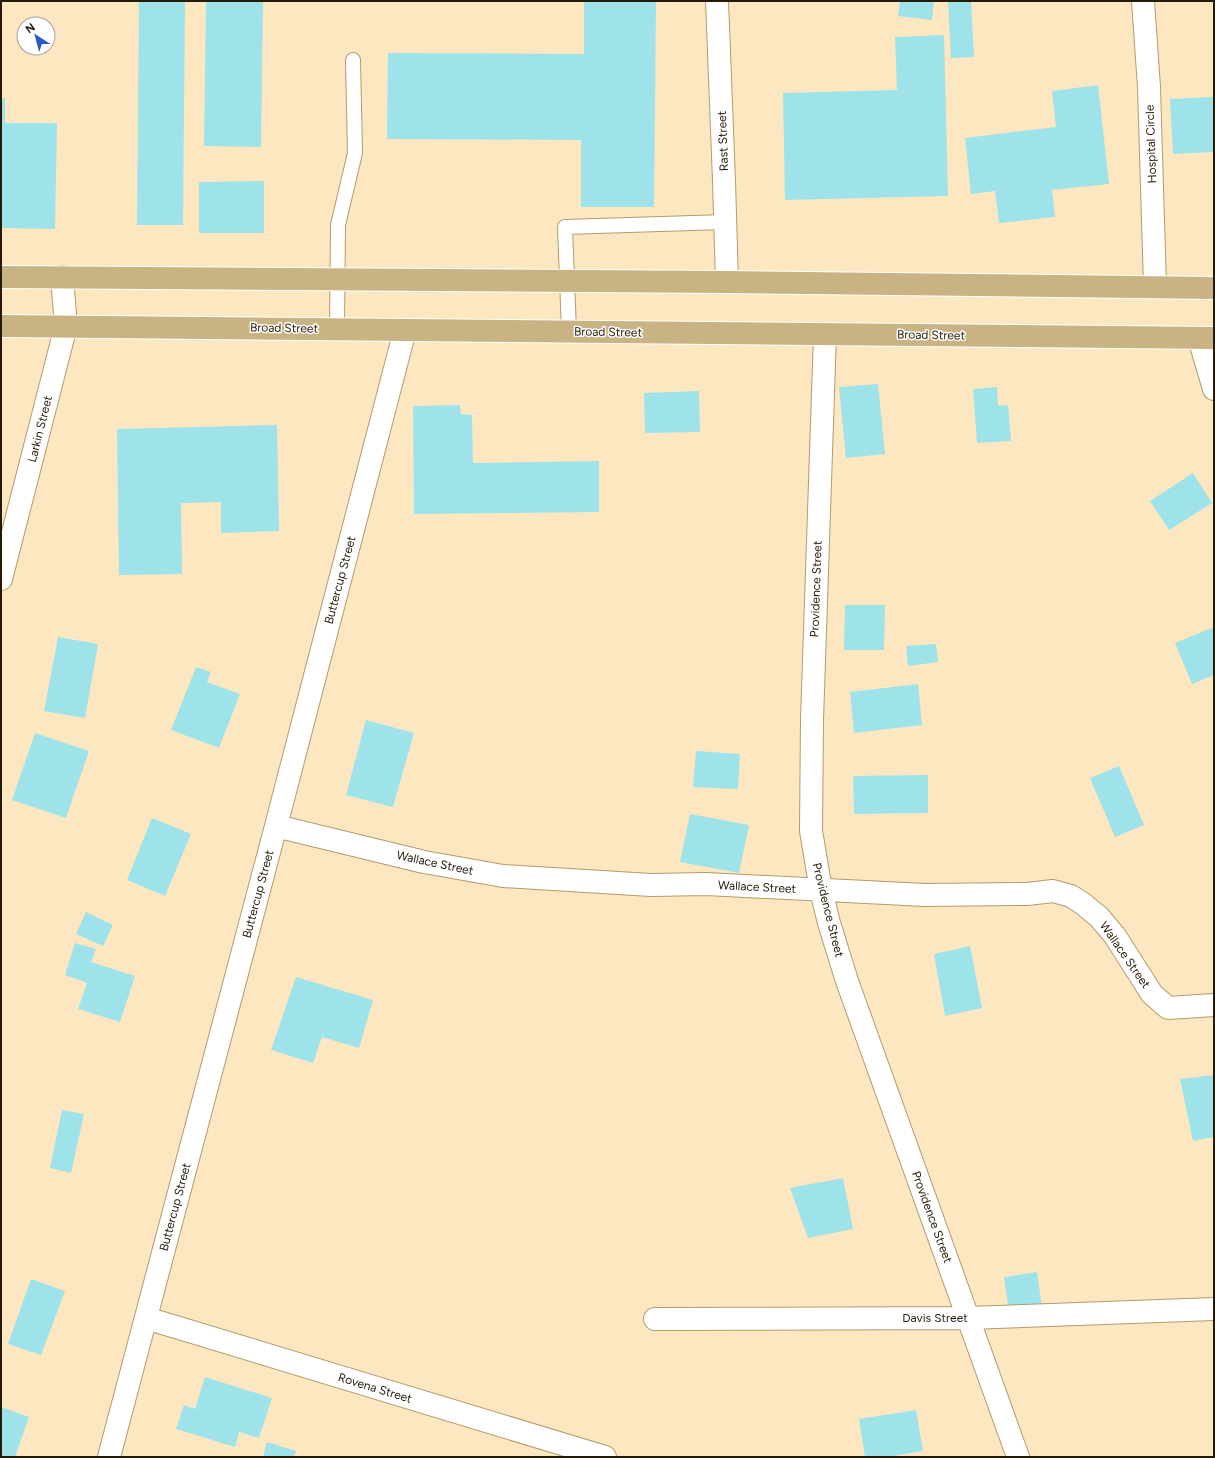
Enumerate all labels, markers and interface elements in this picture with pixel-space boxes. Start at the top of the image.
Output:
north arrow [16,16,56,56]
text: N [23,21,38,36]
street label: Hospital Circle [1143,104,1159,184]
street label: Rast Street [715,110,731,171]
street label: Broad Street [250,320,319,336]
street label: Broad Street [574,324,643,340]
street label: Broad Street [897,327,966,343]
street label: Larkin Street [25,394,55,464]
street label: Buttercup Street [322,534,359,626]
street label: Providence Street [807,540,825,638]
street label: Buttercup Street [240,848,277,940]
street label: Wallace Street [395,848,475,878]
street label: Providence Street [810,861,847,959]
street label: Wallace Street [718,878,797,896]
street label: Wallace Street [1097,919,1153,991]
street label: Buttercup Street [157,1161,194,1253]
street label: Providence Street [909,1169,955,1265]
street label: Davis Street [902,1311,968,1325]
street label: Rovena Street [336,1370,414,1406]

